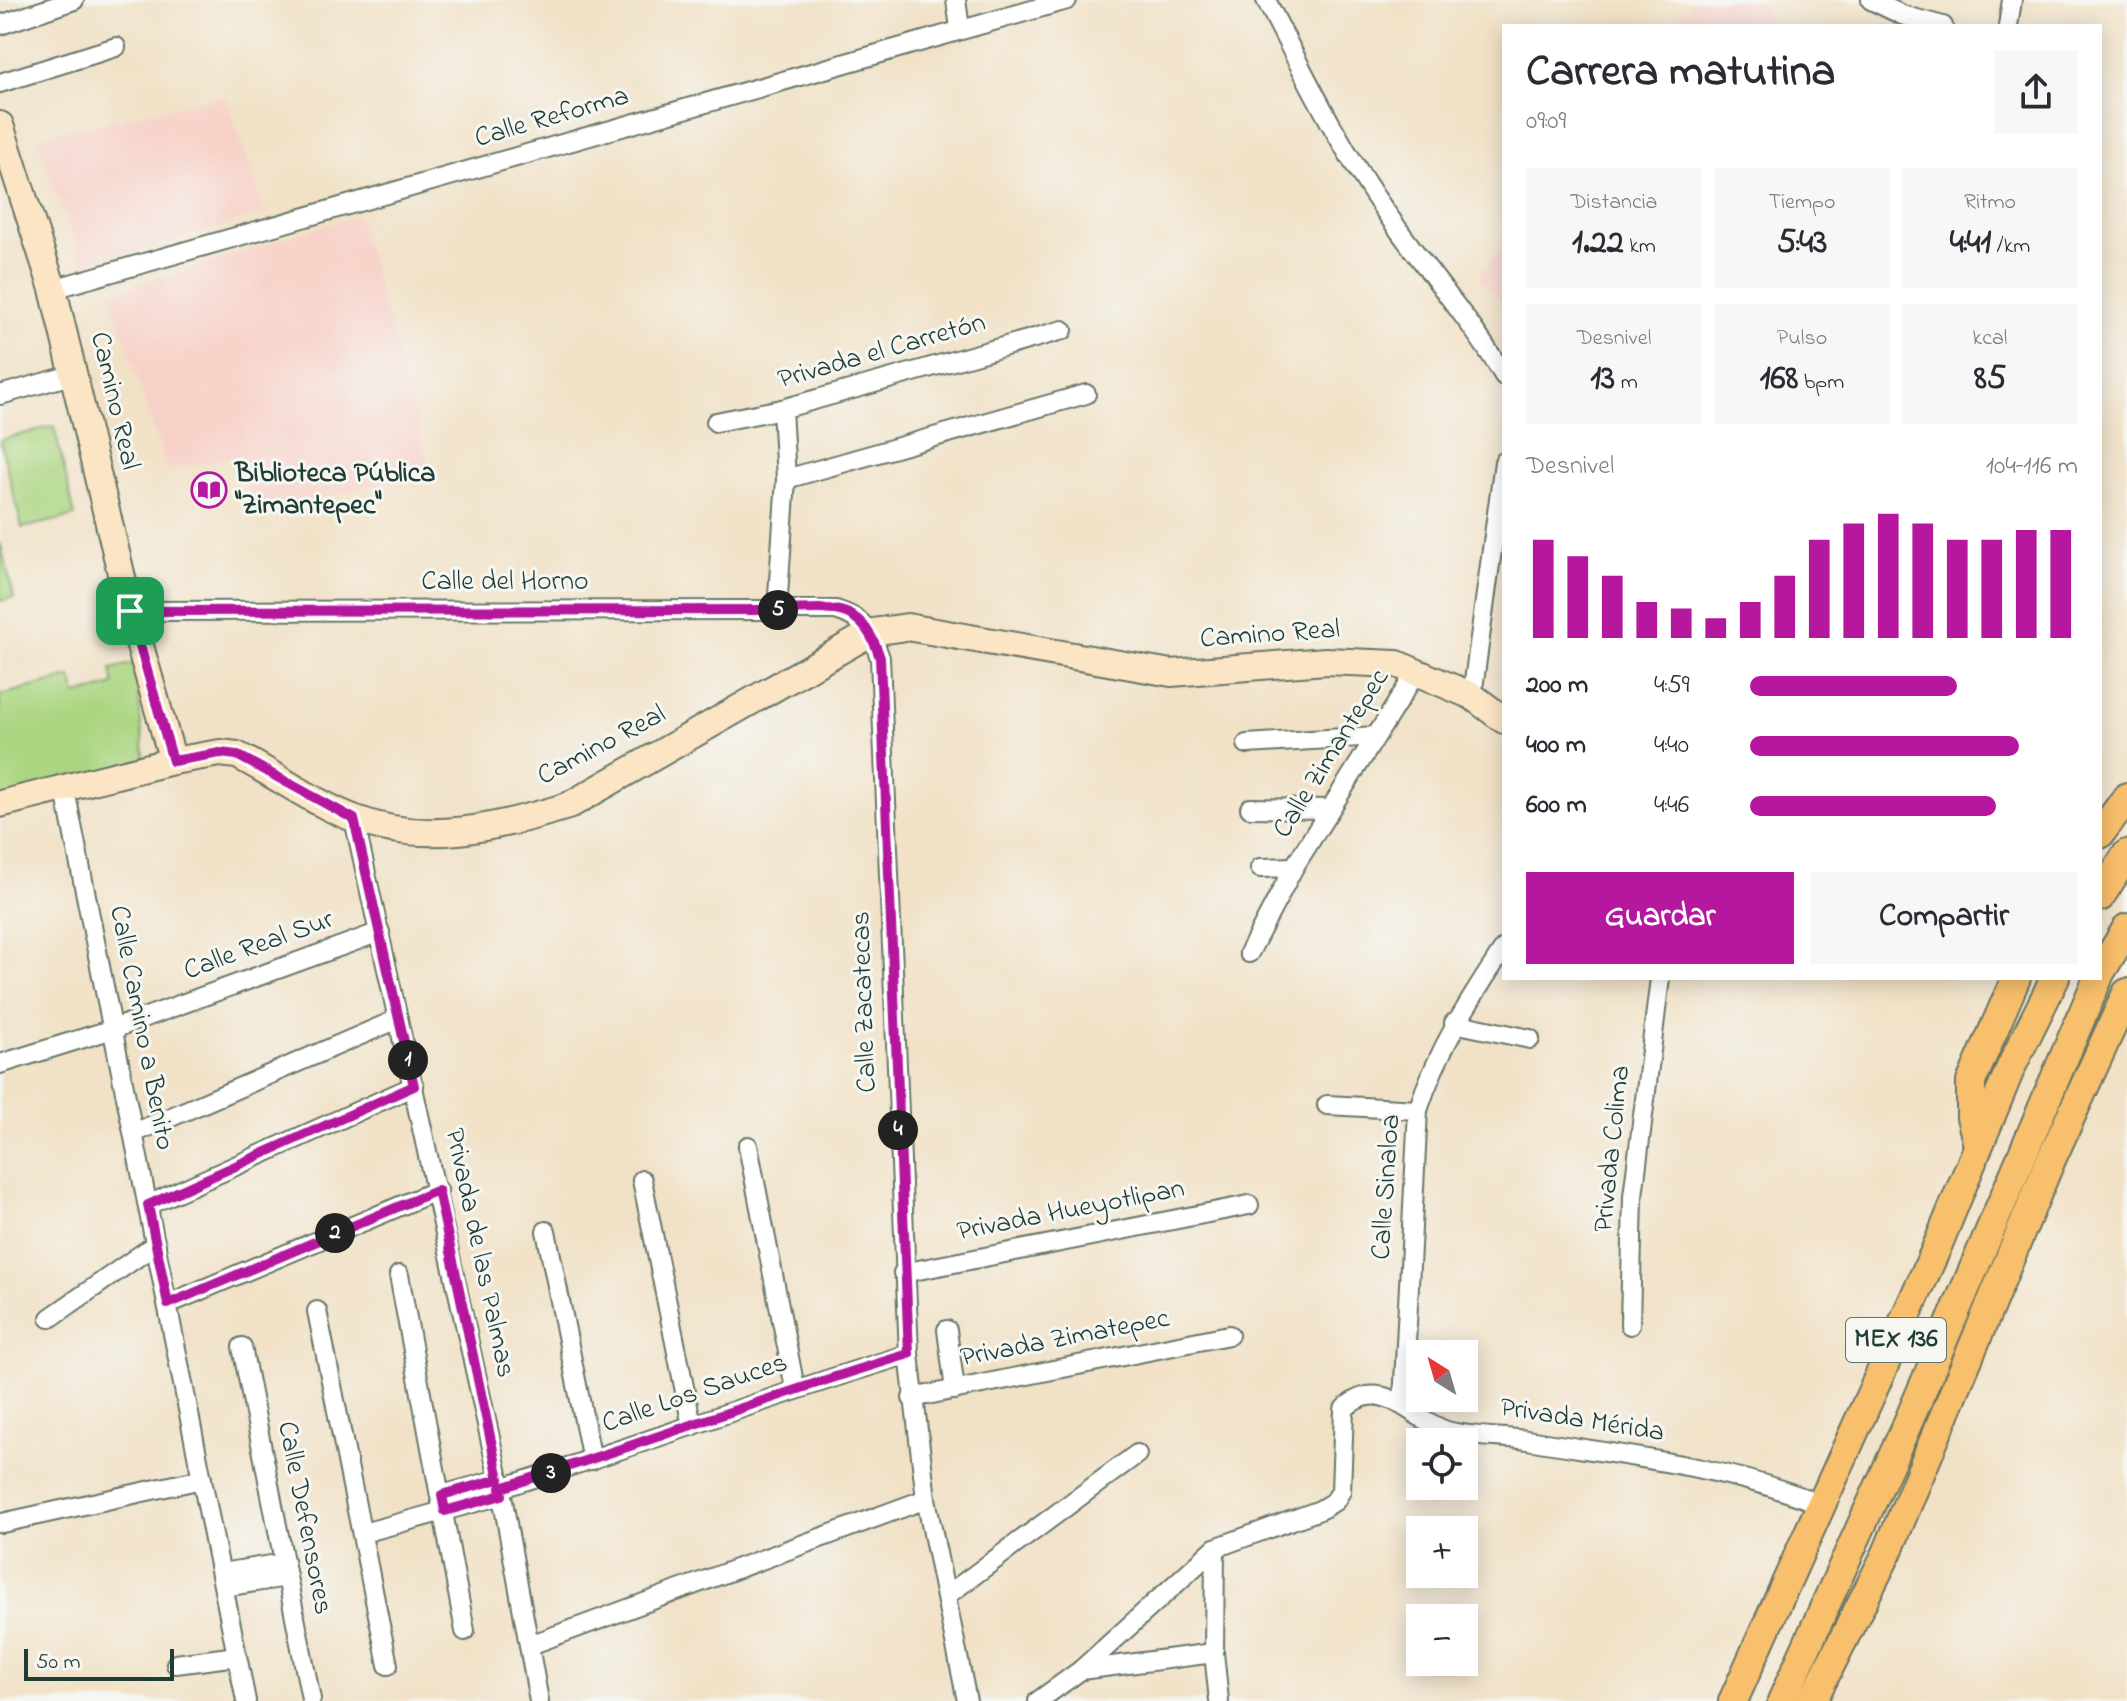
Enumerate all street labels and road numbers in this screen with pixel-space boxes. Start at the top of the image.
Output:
street label: Calle Reforma [470,76,634,160]
street label: Privada el Carretón [773,303,991,401]
street label: Camino Real [78,328,150,474]
street label: Calle del Horno [421,562,589,603]
street label: Camino Real [1198,610,1342,660]
street label: Calle Zimantepec [1263,661,1401,847]
street label: Camino Real [530,695,674,797]
street label: Calle Real Sur [178,900,340,992]
street label: Calle Camino a Benito [97,902,185,1154]
street label: Calle Zacatecas [841,910,889,1094]
street label: Privada Colima [1584,1063,1642,1235]
street label: Calle Sinaloa [1361,1113,1413,1261]
street label: Privada de las Palmas [433,1125,525,1381]
street label: Privada Hueyotlipan [954,1169,1188,1253]
street label: Privada Zimatepec [957,1299,1174,1379]
road number: MEX 136 [1846,1318,1946,1362]
street label: Calle Los Sauces [597,1343,793,1445]
street label: Privada Mérida [1497,1388,1667,1454]
street label: Calle Defensores [265,1418,343,1618]

